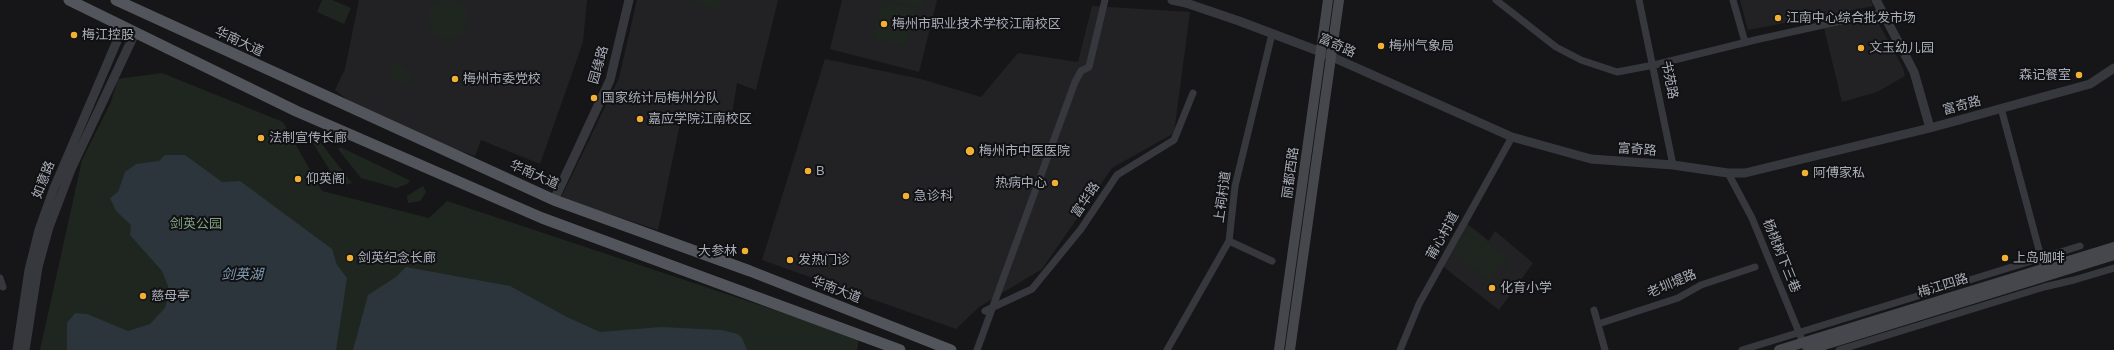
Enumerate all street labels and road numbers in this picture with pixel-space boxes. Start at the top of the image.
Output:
street label: 华南大道 [212,24,266,60]
street label: 富奇路 [1316,31,1358,61]
street label: 园缘路 [586,44,612,86]
street label: 书苑路 [1658,59,1680,101]
street label: 富奇路 [1941,93,1983,119]
street label: 富奇路 [1617,141,1657,159]
street label: 丽都西路 [1280,146,1302,200]
street label: 华南大道 [507,157,561,193]
street label: 如意路 [30,159,58,201]
street label: 上祠村道 [1212,170,1234,224]
street label: 富华路 [1069,179,1103,221]
street label: 莆心村道 [1424,209,1462,263]
street label: 杨桃树下三巷 [1759,217,1803,295]
street label: 老圳堤路 [1645,267,1699,301]
street label: 梅江四路 [1916,271,1970,301]
street label: 华南大道 [809,273,863,307]

